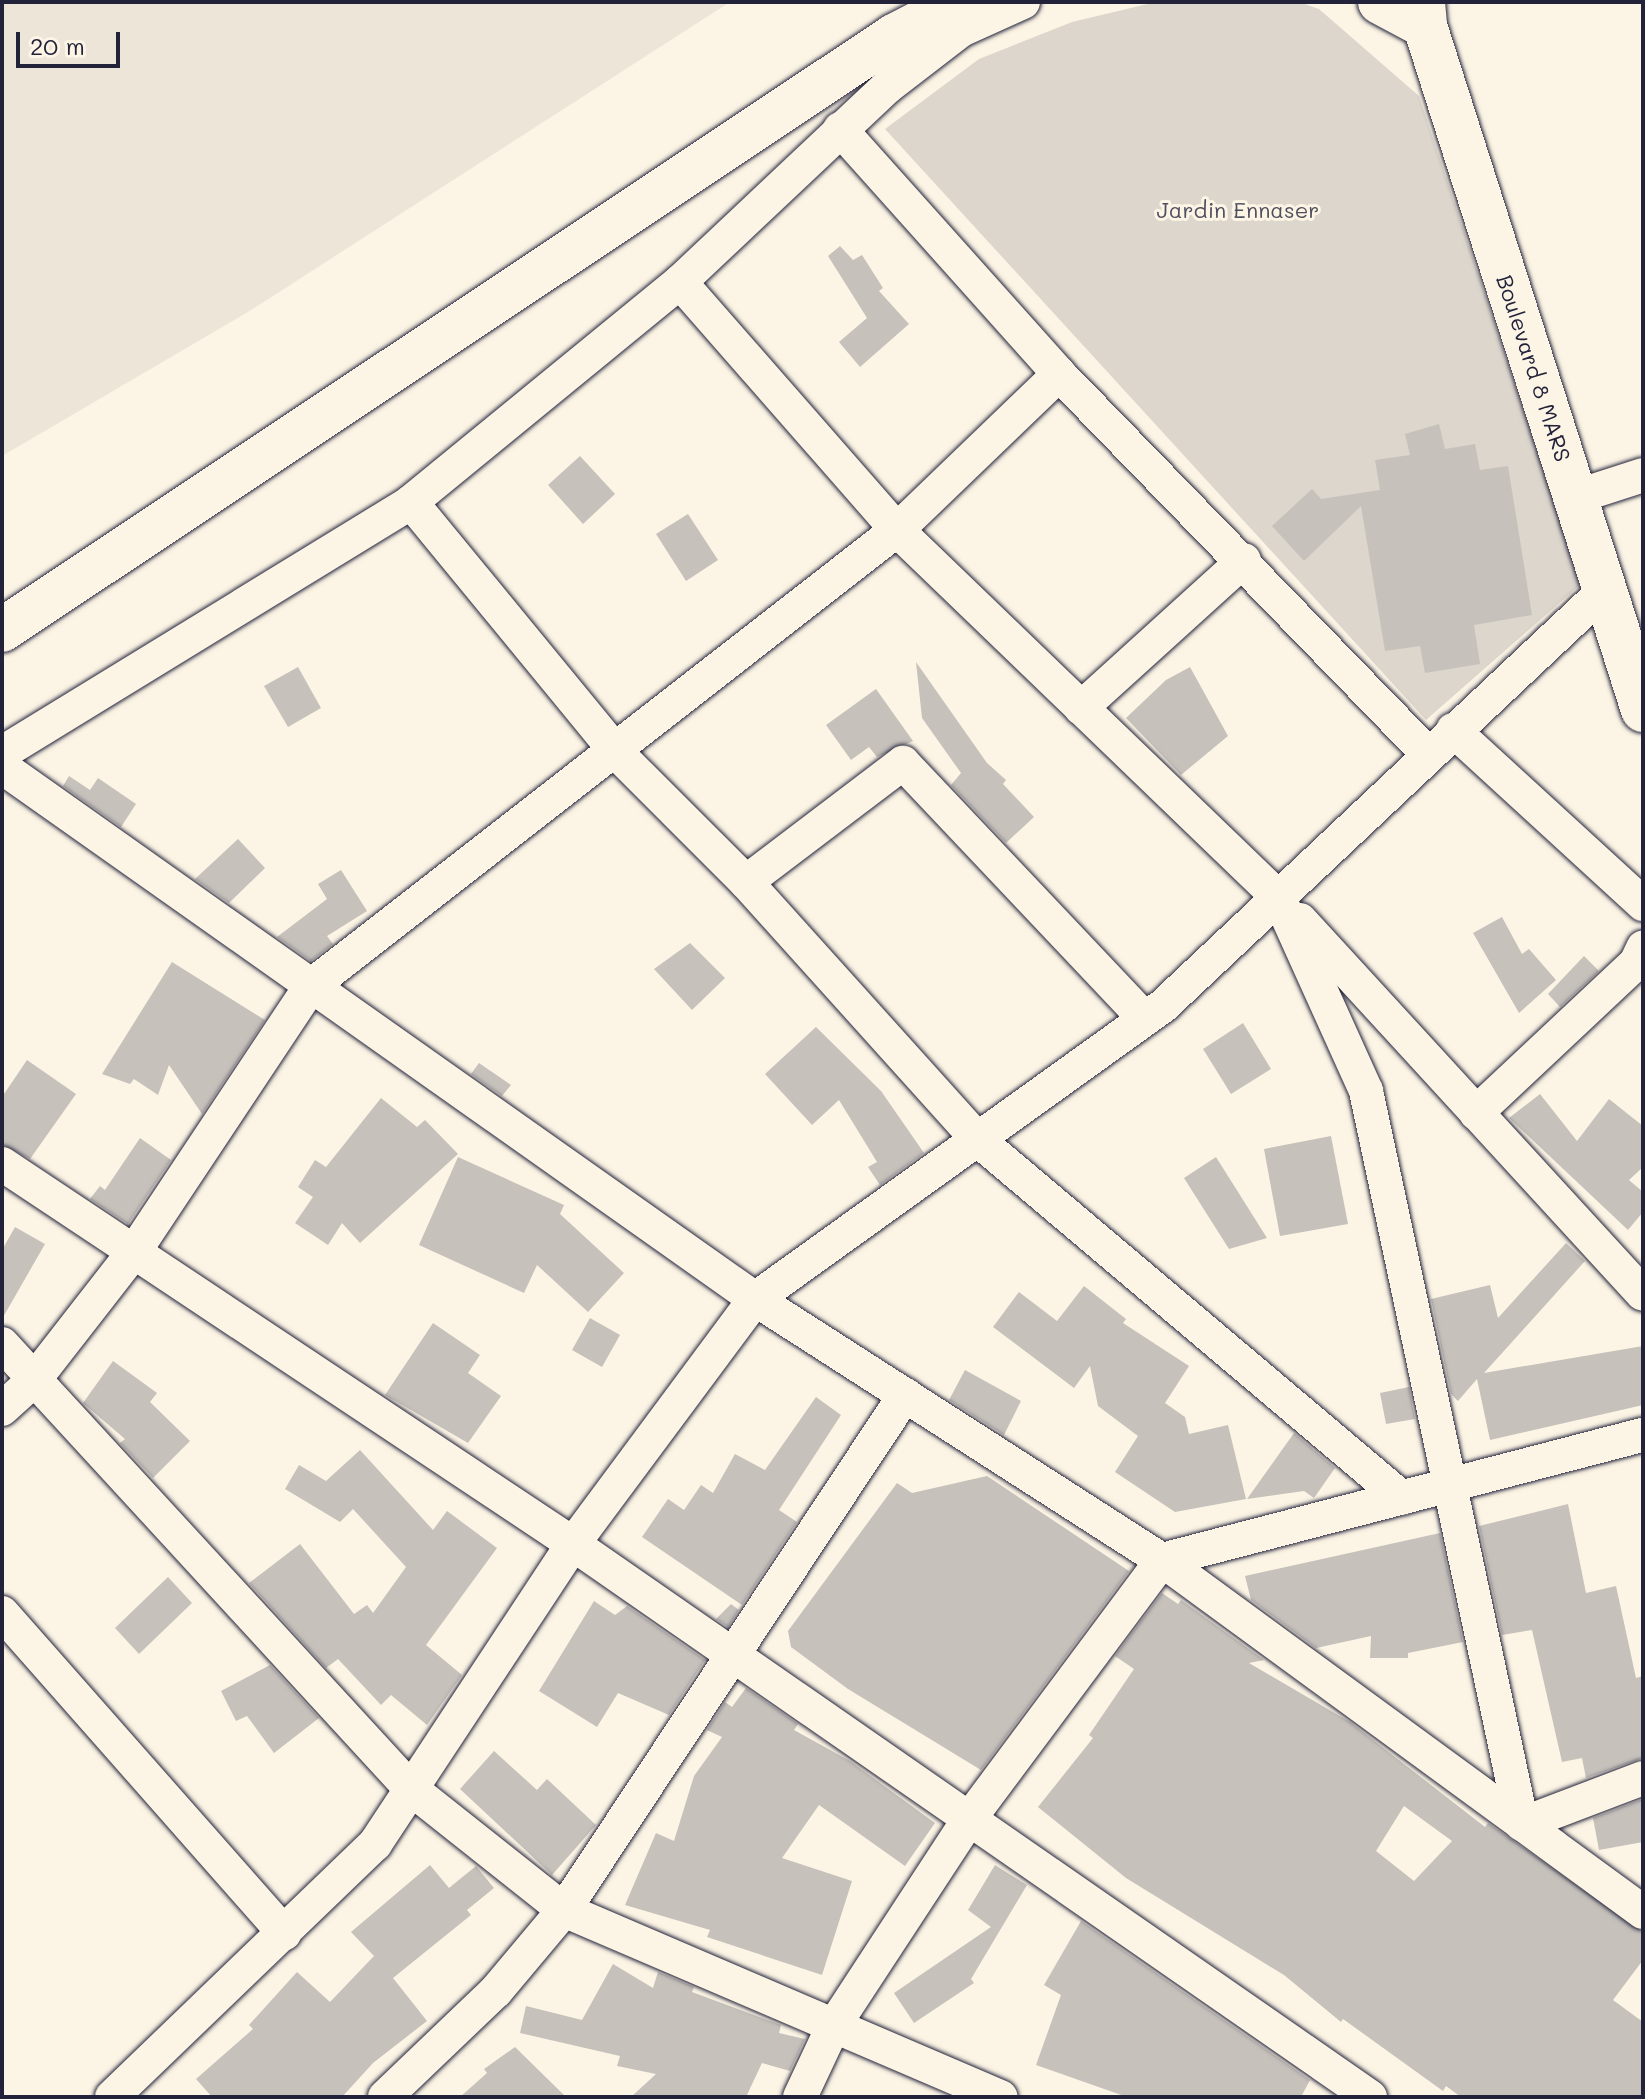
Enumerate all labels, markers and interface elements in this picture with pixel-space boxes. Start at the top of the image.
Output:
scale bar [20,16,124,66]
text: 20 m [30,30,85,61]
park label: Jardin Ennaser [1157,197,1319,223]
street label: Boulevard 8 MARS [1491,271,1577,465]

